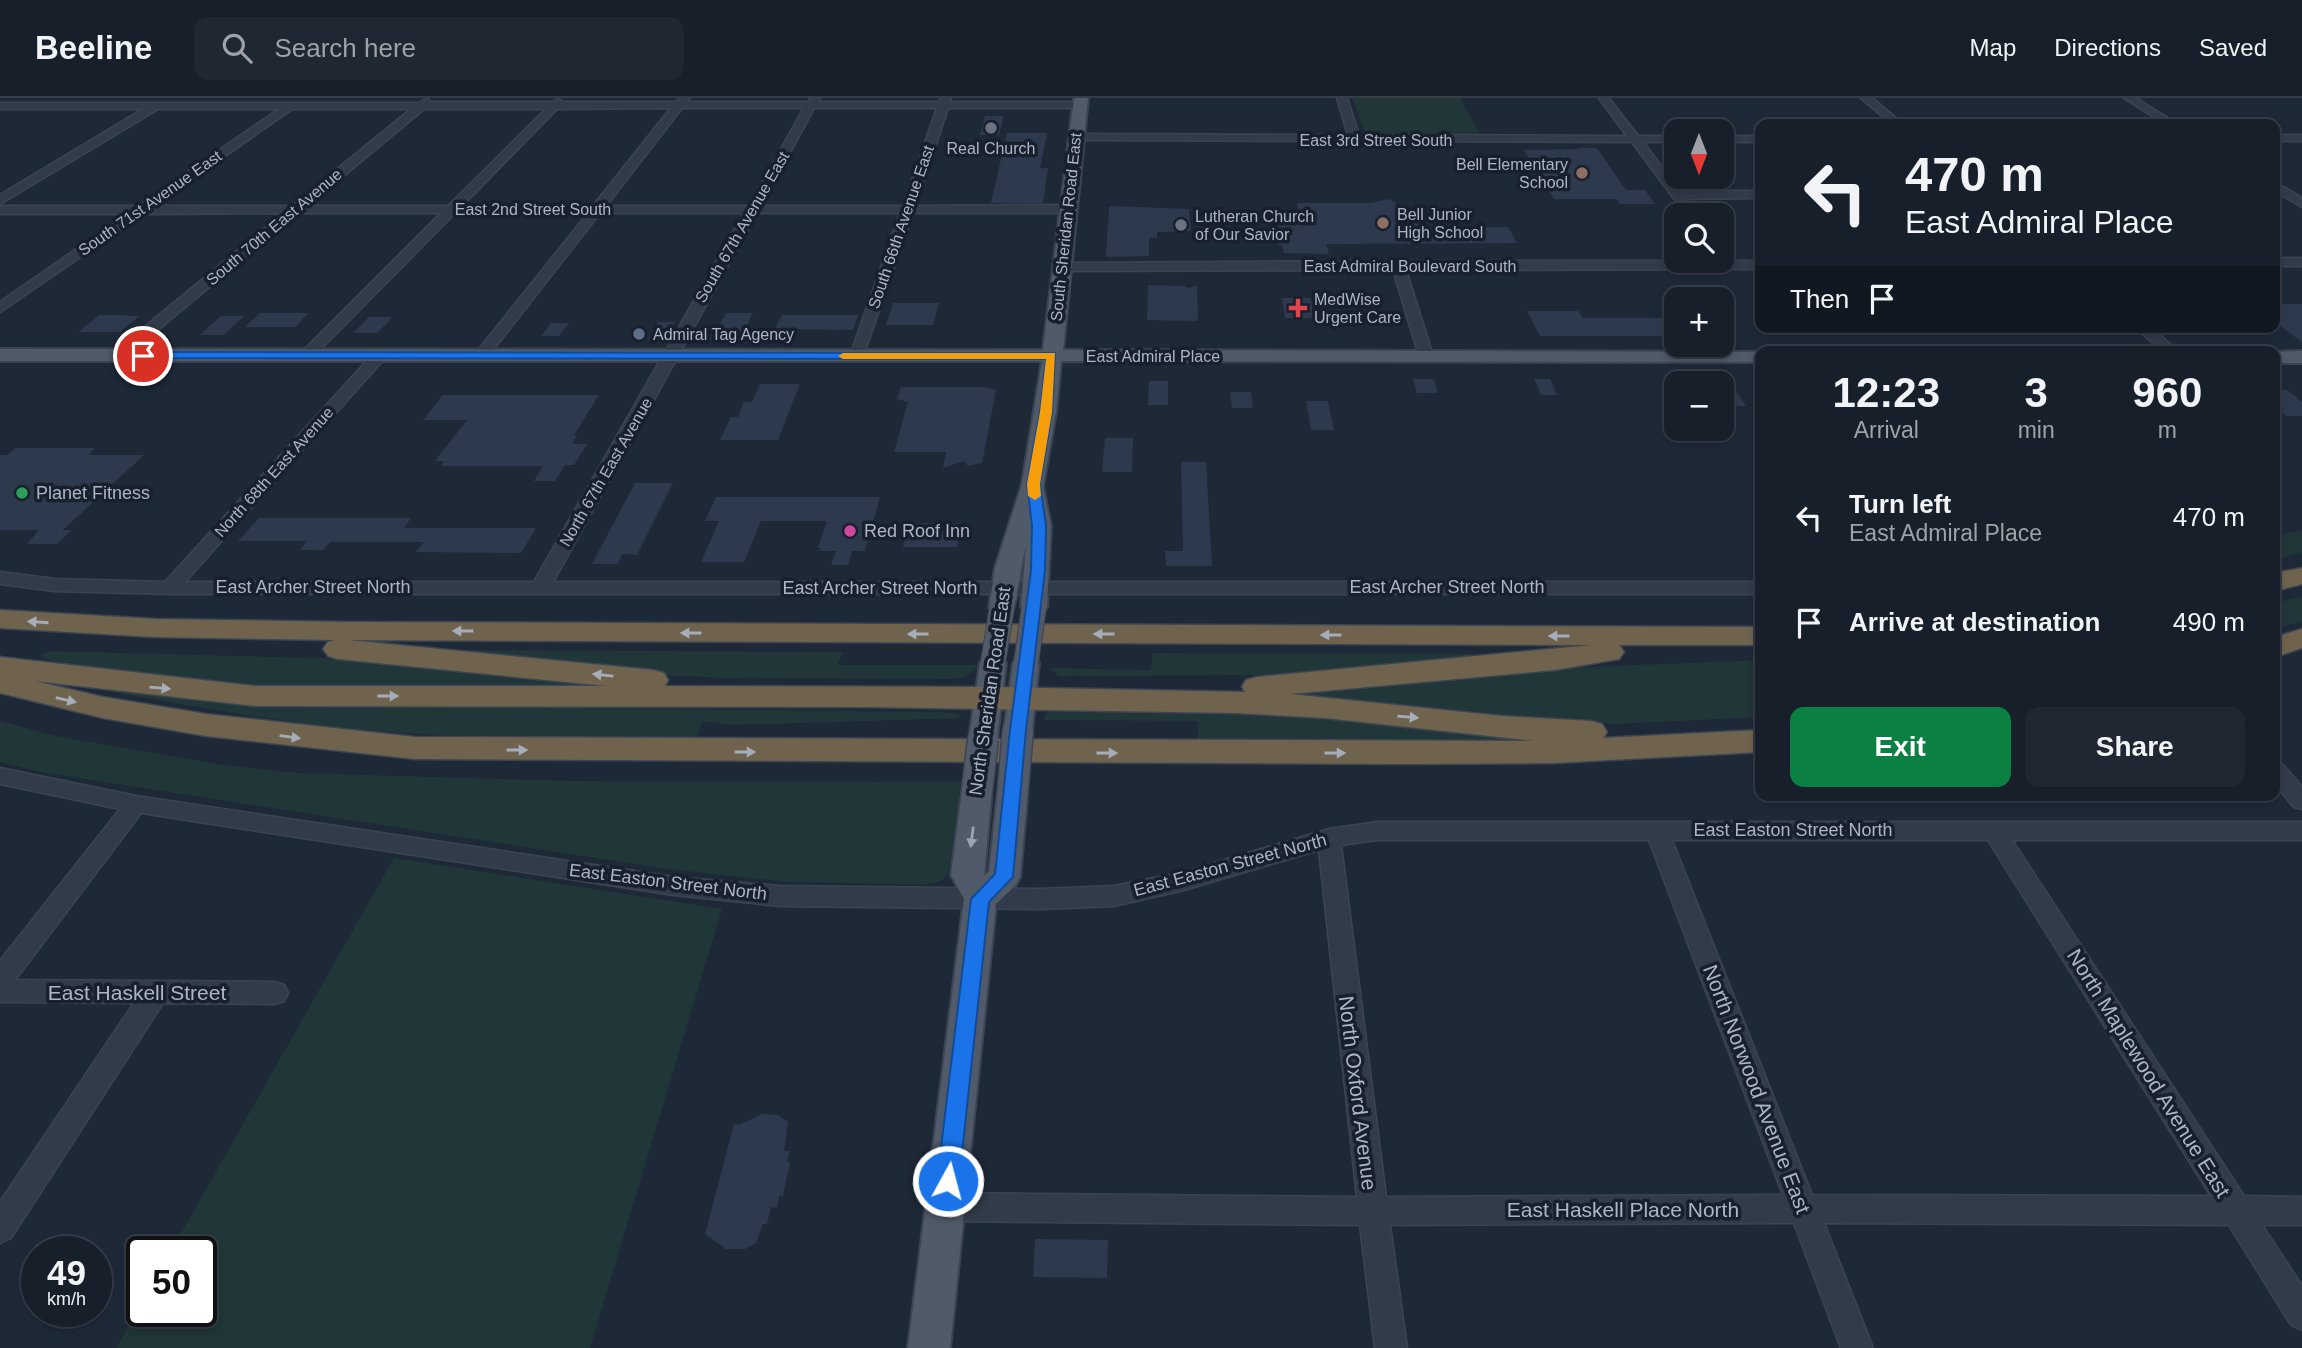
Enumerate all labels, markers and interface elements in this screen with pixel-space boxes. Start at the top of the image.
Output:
search box [194,17,684,80]
text: Beeline [35,29,152,66]
icon: search [218,29,256,67]
text: Search here [274,33,416,63]
text: Map [1970,34,2016,61]
text: Directions [2054,34,2161,61]
text: Saved [2199,34,2267,61]
north arrow [1664,119,1734,189]
map controls [1664,119,1734,441]
marker: Real Church [983,120,999,136]
street label: South Sheridan Road East [1048,131,1084,322]
street label: East 3rd Street South [1300,132,1452,149]
place label: Real Church [947,140,1035,157]
street label: South 66th Avenue East [865,143,937,311]
street label: South 71st Avenue East [75,147,225,259]
icon: left [1790,147,1881,238]
text: 470 m [1905,147,2044,201]
street label: South 67th Avenue East [692,148,792,305]
place label: Bell Elementary School [1456,156,1568,191]
street label: South 70th East Avenue [203,165,345,289]
marker: Bell Elementary School [1574,165,1590,181]
street label: East 2nd Street South [455,201,611,218]
button: search [1664,203,1734,273]
text: East Admiral Place [1905,204,2174,240]
place label: Bell Junior High School [1397,206,1483,241]
place label: Lutheran Church of Our Savior [1195,208,1314,243]
marker: Bell Junior High School [1375,215,1391,231]
marker: Lutheran Church of Our Savior [1173,217,1189,233]
street label: East Admiral Boulevard South [1304,258,1516,275]
icon: arrive [1863,280,1901,318]
text: Then [1790,284,1849,314]
button: + [1664,287,1734,357]
place label: MedWise Urgent Care [1314,291,1401,326]
marker: MedWise Urgent Care [1288,298,1308,318]
pin [113,326,173,386]
marker: Admiral Tag Agency [631,326,647,342]
place label: Admiral Tag Agency [653,326,794,343]
icon: arrive [124,337,162,375]
street label: East Admiral Place [1086,348,1220,365]
text: 12:23 [1833,369,1940,416]
text: 3 [2024,369,2048,416]
text: 960 [2132,369,2202,416]
button: − [1664,371,1734,441]
street label: North 67th East Avenue [556,395,656,549]
street label: North 68th East Avenue [211,404,337,540]
text: Arrival [1854,417,1919,443]
text: min [2018,417,2055,443]
text: m [2158,417,2177,443]
place label: Planet Fitness [36,483,150,503]
marker: Planet Fitness [14,485,30,501]
text: Turn left [1849,489,1951,519]
icon: left [1790,499,1828,537]
text: 470 m [2173,502,2245,532]
text: East Admiral Place [1849,520,2042,546]
place label: Red Roof Inn [864,521,970,541]
marker: Red Roof Inn [842,523,858,539]
street label: East Archer Street North [215,577,411,597]
street label: East Archer Street North [1349,577,1545,597]
street label: East Archer Street North [782,578,978,598]
street label: North Sheridan Road East [965,586,1015,796]
icon: arrive [1790,604,1828,642]
text: Arrive at destination [1849,607,2100,637]
text: 490 m [2173,607,2245,637]
one-way arrow [27,616,49,627]
one-way arrow [452,626,474,637]
one-way arrow [679,627,701,638]
one-way arrow [907,628,929,640]
one-way arrow [1093,629,1115,640]
one-way arrow [1320,630,1342,641]
one-way arrow [1548,631,1570,642]
one-way arrow [592,669,614,680]
one-way arrow [150,682,172,693]
one-way arrow [377,690,399,702]
one-way arrow [55,694,77,705]
button: Exit [1790,707,2011,787]
button: Share [2025,707,2245,787]
one-way arrow [1397,712,1419,723]
one-way arrow [280,732,302,743]
one-way arrow [507,744,529,756]
one-way arrow [734,746,756,758]
one-way arrow [1097,747,1119,759]
one-way arrow [1324,747,1346,759]
street label: East Easton Street North [1693,820,1893,840]
one-way arrow [966,826,977,848]
street label: East Easton Street North [1131,830,1329,900]
street label: East Easton Street North [568,860,768,904]
street label: North Maplewood Avenue East [2063,945,2235,1201]
street label: North Norwood Avenue East [1699,961,1815,1217]
street label: East Haskell Street [48,981,226,1004]
street label: North Oxford Avenue [1335,994,1381,1192]
position arrow [911,1144,985,1218]
street label: East Haskell Place North [1507,1198,1739,1221]
speed limit sign: 50 [126,1236,217,1327]
text: 49 [47,1253,86,1292]
text: km/h [47,1289,86,1309]

